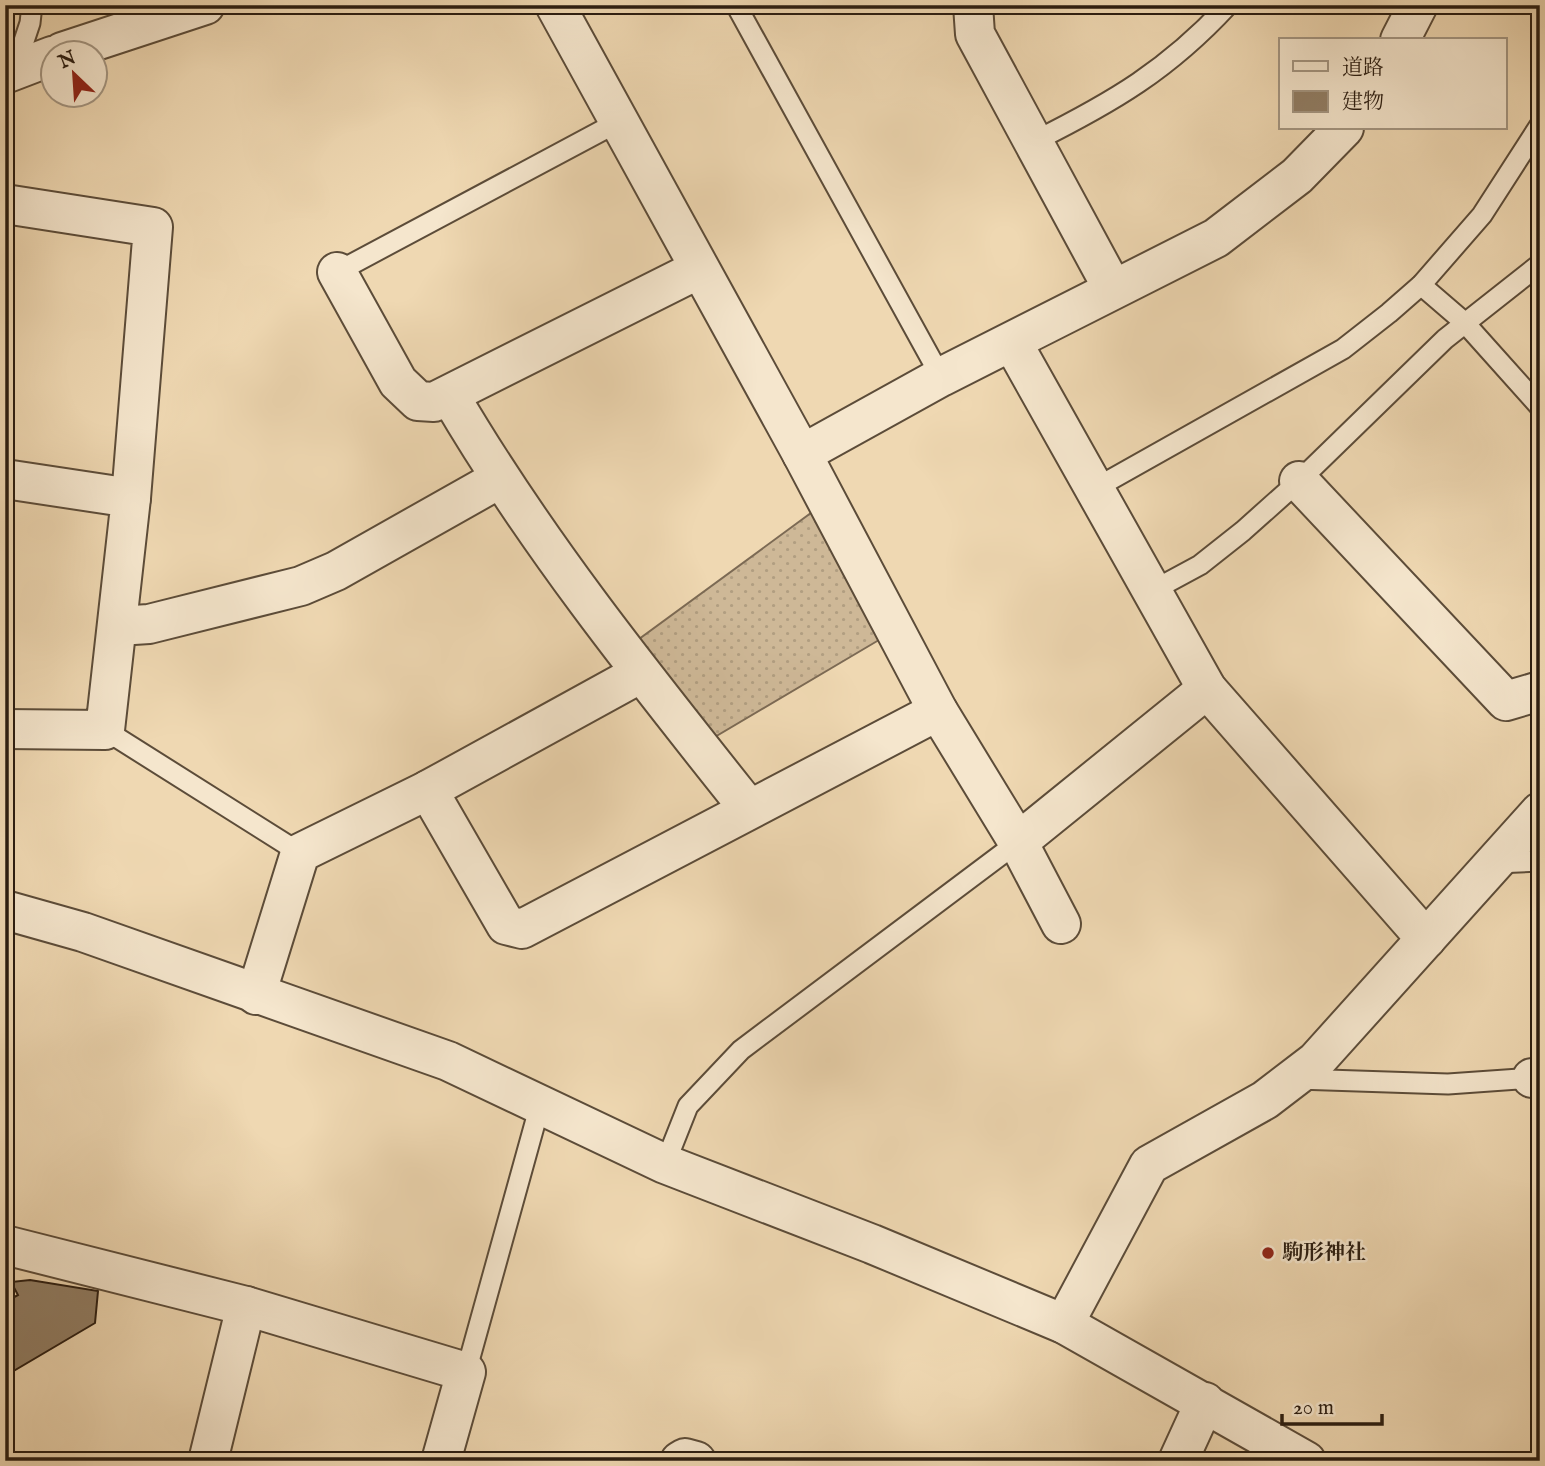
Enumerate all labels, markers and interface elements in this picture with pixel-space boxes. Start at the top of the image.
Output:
north arrow [38,38,108,108]
legend [1279,38,1506,130]
text: N [54,46,81,75]
text: 道路 [1342,55,1384,82]
text: 建物 [1342,89,1384,116]
place label: 駒形神社 [1282,1240,1366,1267]
marker: 駒形神社 [1260,1245,1276,1261]
scale bar [1282,1382,1382,1426]
text: 20 m [1293,1395,1334,1422]

